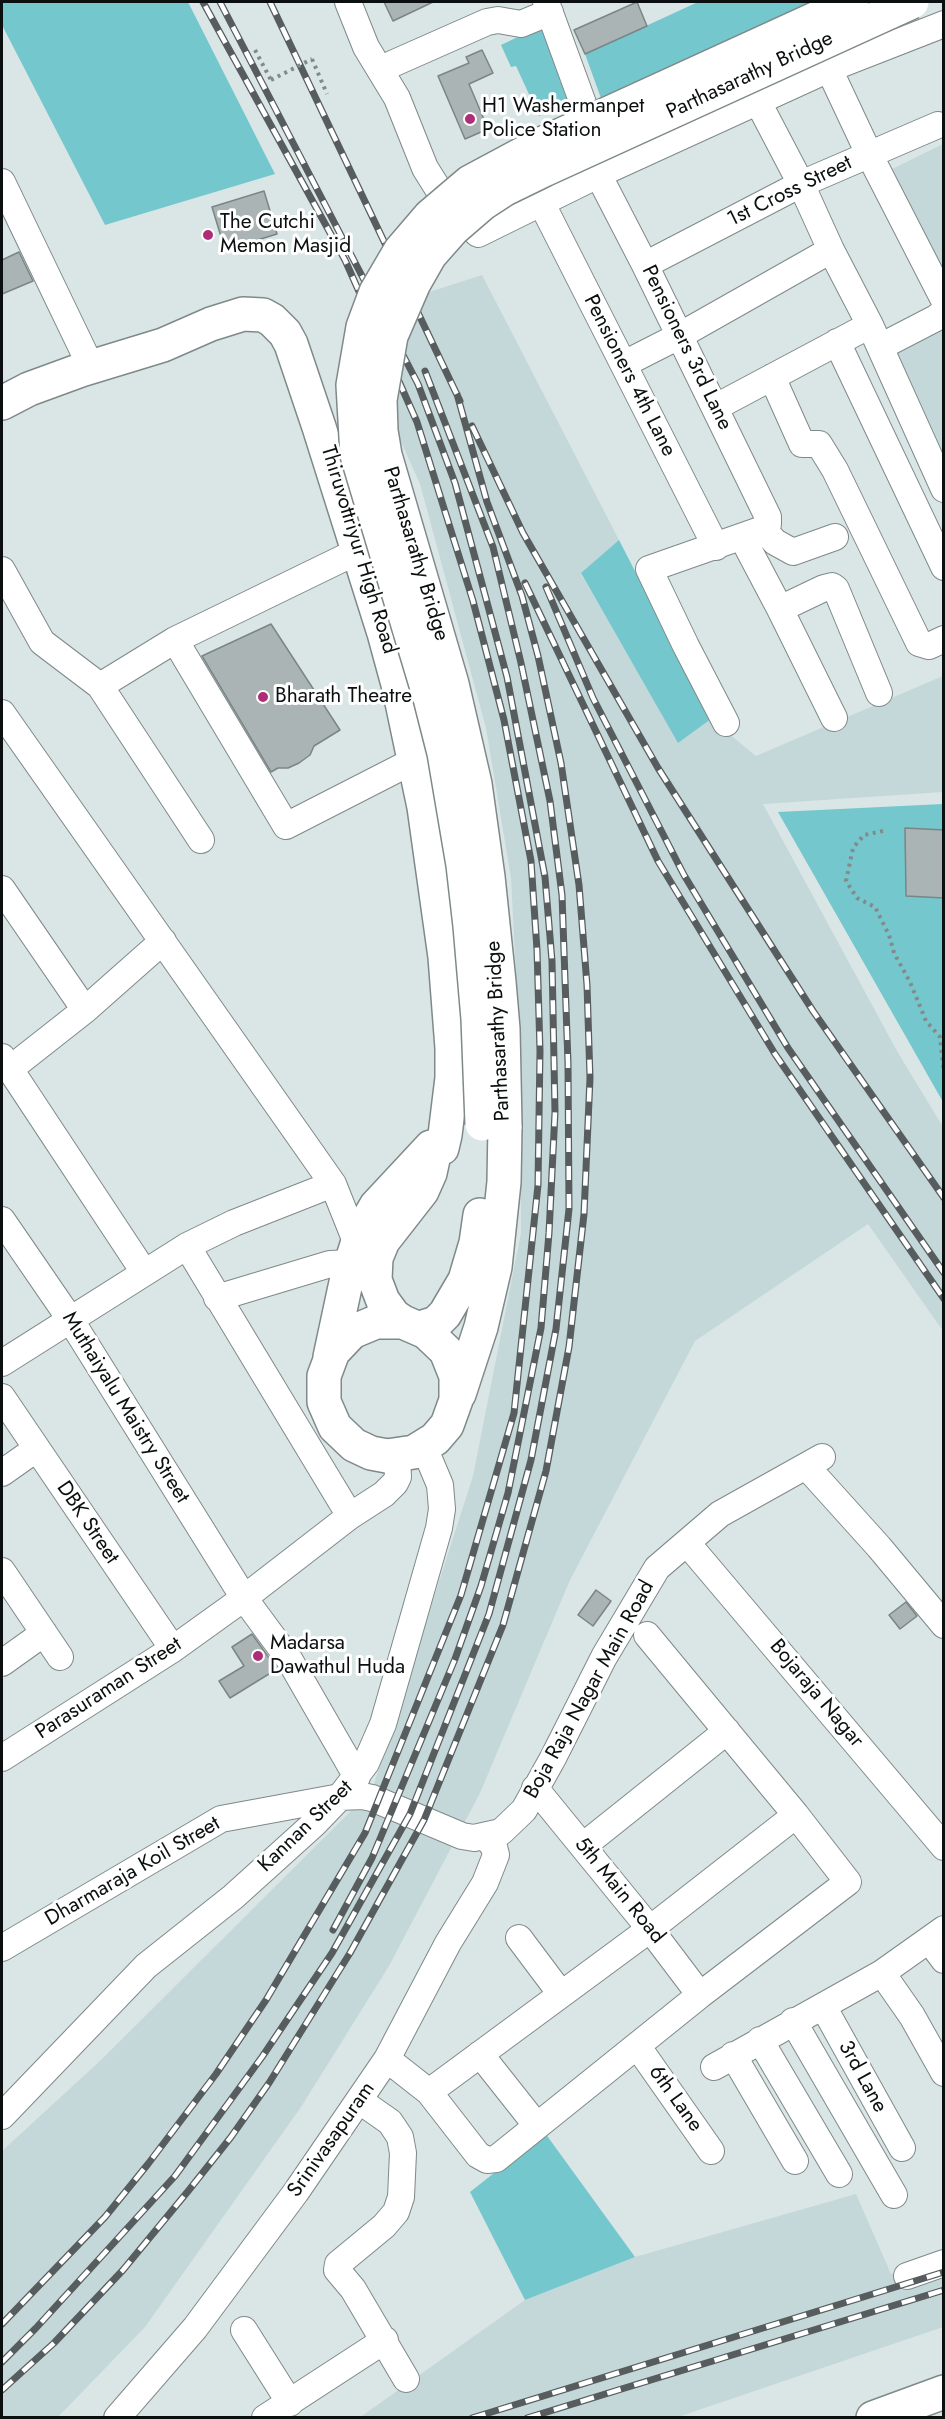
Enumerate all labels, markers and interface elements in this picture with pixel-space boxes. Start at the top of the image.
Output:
street label: Parthasarathy Bridge [663,26,837,126]
place label: H1 Washermanpet Police Station [482,94,644,144]
marker: H1 Washermanpet Police Station [463,112,477,126]
street label: 1st Cross Street [724,151,856,233]
place label: The Cutchi Memon Masjid [220,210,351,260]
marker: The Cutchi Memon Masjid [201,228,215,242]
street label: Pensioners 3rd Lane [635,261,737,435]
street label: Pensioners 4th Lane [577,291,681,461]
street label: Thiruvottriyur High Road [314,443,402,657]
street label: Parthasarathy Bridge [377,464,453,644]
place label: Bharath Theatre [275,684,412,710]
marker: Bharath Theatre [256,690,270,704]
street label: Parthasarathy Bridge [482,940,516,1122]
street label: Muthaiyalu Maistry Street [56,1308,194,1508]
street label: DBK Street [50,1477,124,1569]
street label: Boja Raja Nagar Main Road [519,1577,661,1803]
place label: Madarsa Dawathul Huda [270,1631,405,1681]
street label: Parasuraman Street [31,1632,187,1746]
street label: Bojaraja Nagar [764,1635,868,1753]
marker: Madarsa Dawathul Huda [251,1649,265,1663]
street label: Kannan Street [254,1776,358,1878]
street label: Dharmaraja Koil Street [41,1812,225,1932]
street label: 5th Main Road [568,1833,670,1949]
street label: 3rd Lane [832,2037,892,2117]
street label: 6th Lane [643,2061,707,2137]
street label: Srinivasapuram [283,2077,381,2203]

